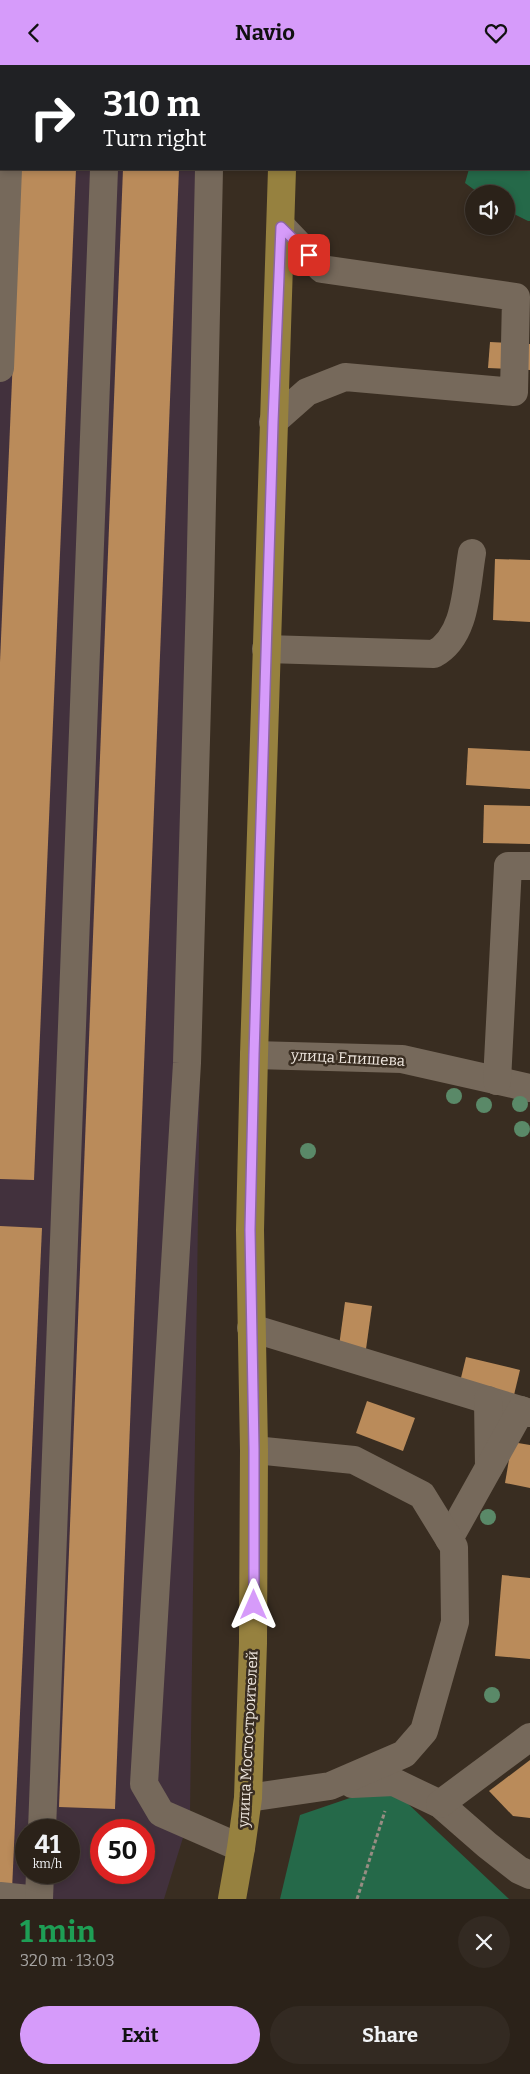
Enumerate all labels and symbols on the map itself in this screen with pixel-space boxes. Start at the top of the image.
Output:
pin [288,234,330,276]
street label: улица Епишева [289,1046,406,1070]
position arrow [227,1578,279,1630]
street label: улица Мостостроителей [234,1650,262,1829]
speed limit sign: 50 [90,1819,155,1884]

